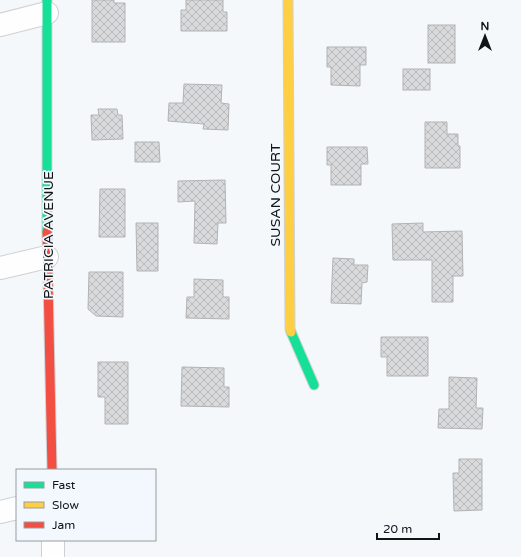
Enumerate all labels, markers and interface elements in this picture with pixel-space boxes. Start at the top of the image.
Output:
north arrow [465,16,505,56]
text: N [481,20,489,33]
street label: SUSAN COURT [267,143,284,247]
street label: PATRICIA AVENUE [40,171,57,299]
legend [16,469,156,541]
text: Fast [52,478,76,492]
text: Slow [52,498,79,512]
scale bar [377,515,439,541]
text: Jam [52,518,75,532]
text: 20 m [383,522,412,536]

